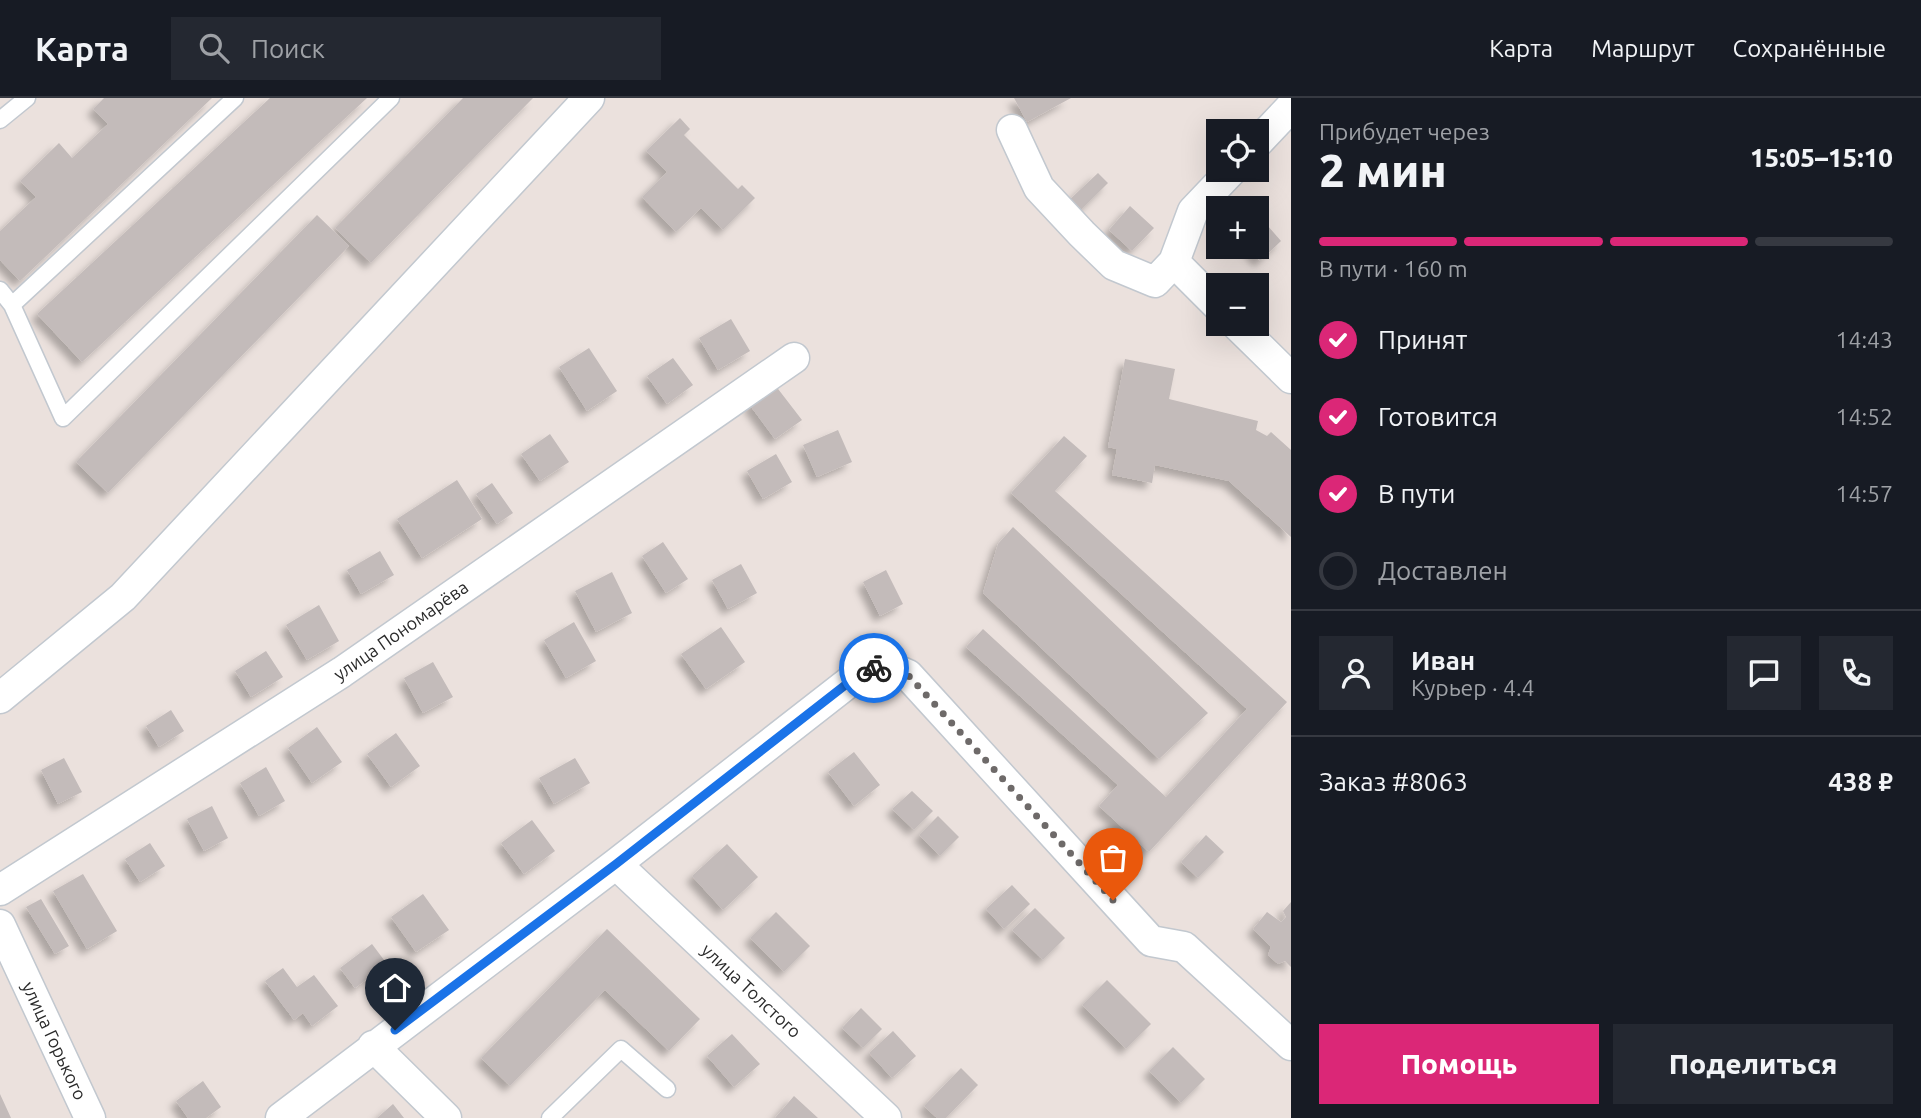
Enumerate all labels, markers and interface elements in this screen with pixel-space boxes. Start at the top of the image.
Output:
search box [171,17,661,80]
icon: search [195,29,233,67]
text: Карта [35,30,129,67]
text: Поиск [251,34,325,63]
text: Карта [1489,35,1553,62]
text: Маршрут [1591,35,1695,62]
text: Сохранённые [1733,35,1886,62]
map controls [1206,119,1269,336]
button: locate [1206,119,1269,182]
text: Прибудет через [1319,119,1490,144]
text: 15:05–15:10 [1750,143,1893,172]
text: 2 мин [1319,144,1447,196]
button: + [1206,196,1269,259]
text: В пути · 160 m [1319,256,1468,281]
button: − [1206,273,1269,336]
icon: check [1319,321,1357,359]
text: Принят [1378,325,1467,354]
text: 14:43 [1835,327,1893,352]
icon: check [1319,398,1357,436]
text: Готовится [1378,402,1498,431]
text: 14:52 [1835,404,1893,429]
icon: check [1319,475,1357,513]
text: В пути [1378,479,1455,508]
text: 14:57 [1835,481,1893,506]
text: Доставлен [1378,556,1508,585]
street label: улица Пономарёва [329,576,471,684]
courier [839,633,909,703]
button: person [1319,636,1393,710]
button: chat [1727,636,1801,710]
button: phone [1819,636,1893,710]
text: Иван [1411,646,1475,675]
icon: bike [855,649,893,687]
text: Курьер · 4.4 [1411,675,1535,700]
text: Заказ #8063 [1319,767,1468,796]
text: 438 ₽ [1828,767,1893,796]
pin [1083,828,1143,900]
icon: bag [1094,839,1132,877]
street label: улица Толстого [698,939,805,1041]
pin [365,958,425,1030]
icon: home [376,969,414,1007]
street label: улица Горького [19,978,91,1103]
button: Помощь [1319,1024,1599,1104]
button: Поделиться [1613,1024,1893,1104]

